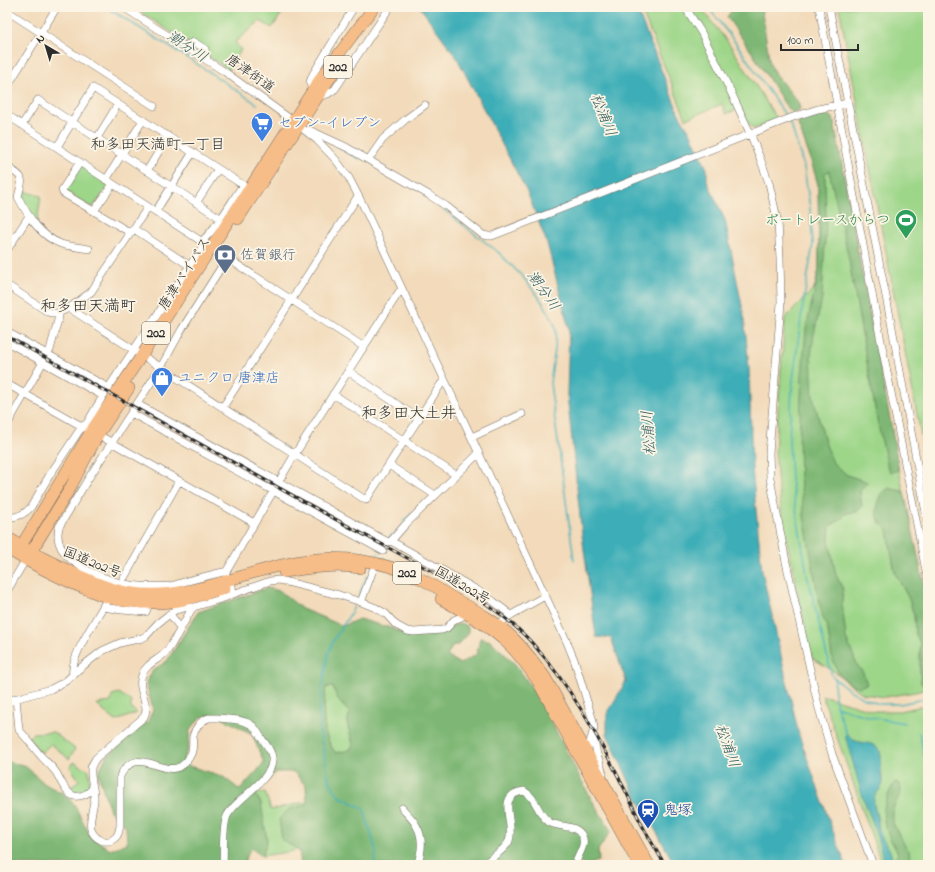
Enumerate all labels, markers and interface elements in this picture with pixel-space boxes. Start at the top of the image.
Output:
north arrow [26,26,66,66]
water label: 潮分川 [162,26,212,68]
scale bar [781,26,858,52]
text: N [33,30,48,48]
text: 100 m [787,32,814,50]
street label: 唐津街道 [221,49,279,99]
road number: 202 [324,56,352,78]
water label: 松浦川 [584,90,622,140]
supermarket icon: セブン-イレブン [249,110,275,143]
place label: セブン-イレブン [278,113,381,134]
district label: 和多田天満町一丁目 [90,134,226,156]
sports icon: ボートレースからつ [893,207,919,240]
place label: ボートレースからつ [765,210,890,231]
street label: 唐津バイパス [153,233,217,315]
bank icon: 佐賀銀行 [212,242,238,275]
place label: 佐賀銀行 [240,245,296,266]
water label: 潮分川 [521,266,565,316]
district label: 和多田天満町 [40,295,136,319]
road number: 202 [142,322,170,344]
shop icon: ユニクロ 唐津店 [149,365,175,398]
place label: ユニクロ 唐津店 [178,368,280,389]
district label: 和多田大土井 [361,402,457,426]
water label: 松浦川 [636,410,662,456]
street label: 国道202号 [59,542,125,584]
street label: 国道202号 [430,561,494,611]
road number: 202 [393,562,421,584]
water label: 松浦川 [709,721,745,771]
station icon: 鬼塚 [635,797,661,830]
place label: 鬼塚 [664,800,692,821]

